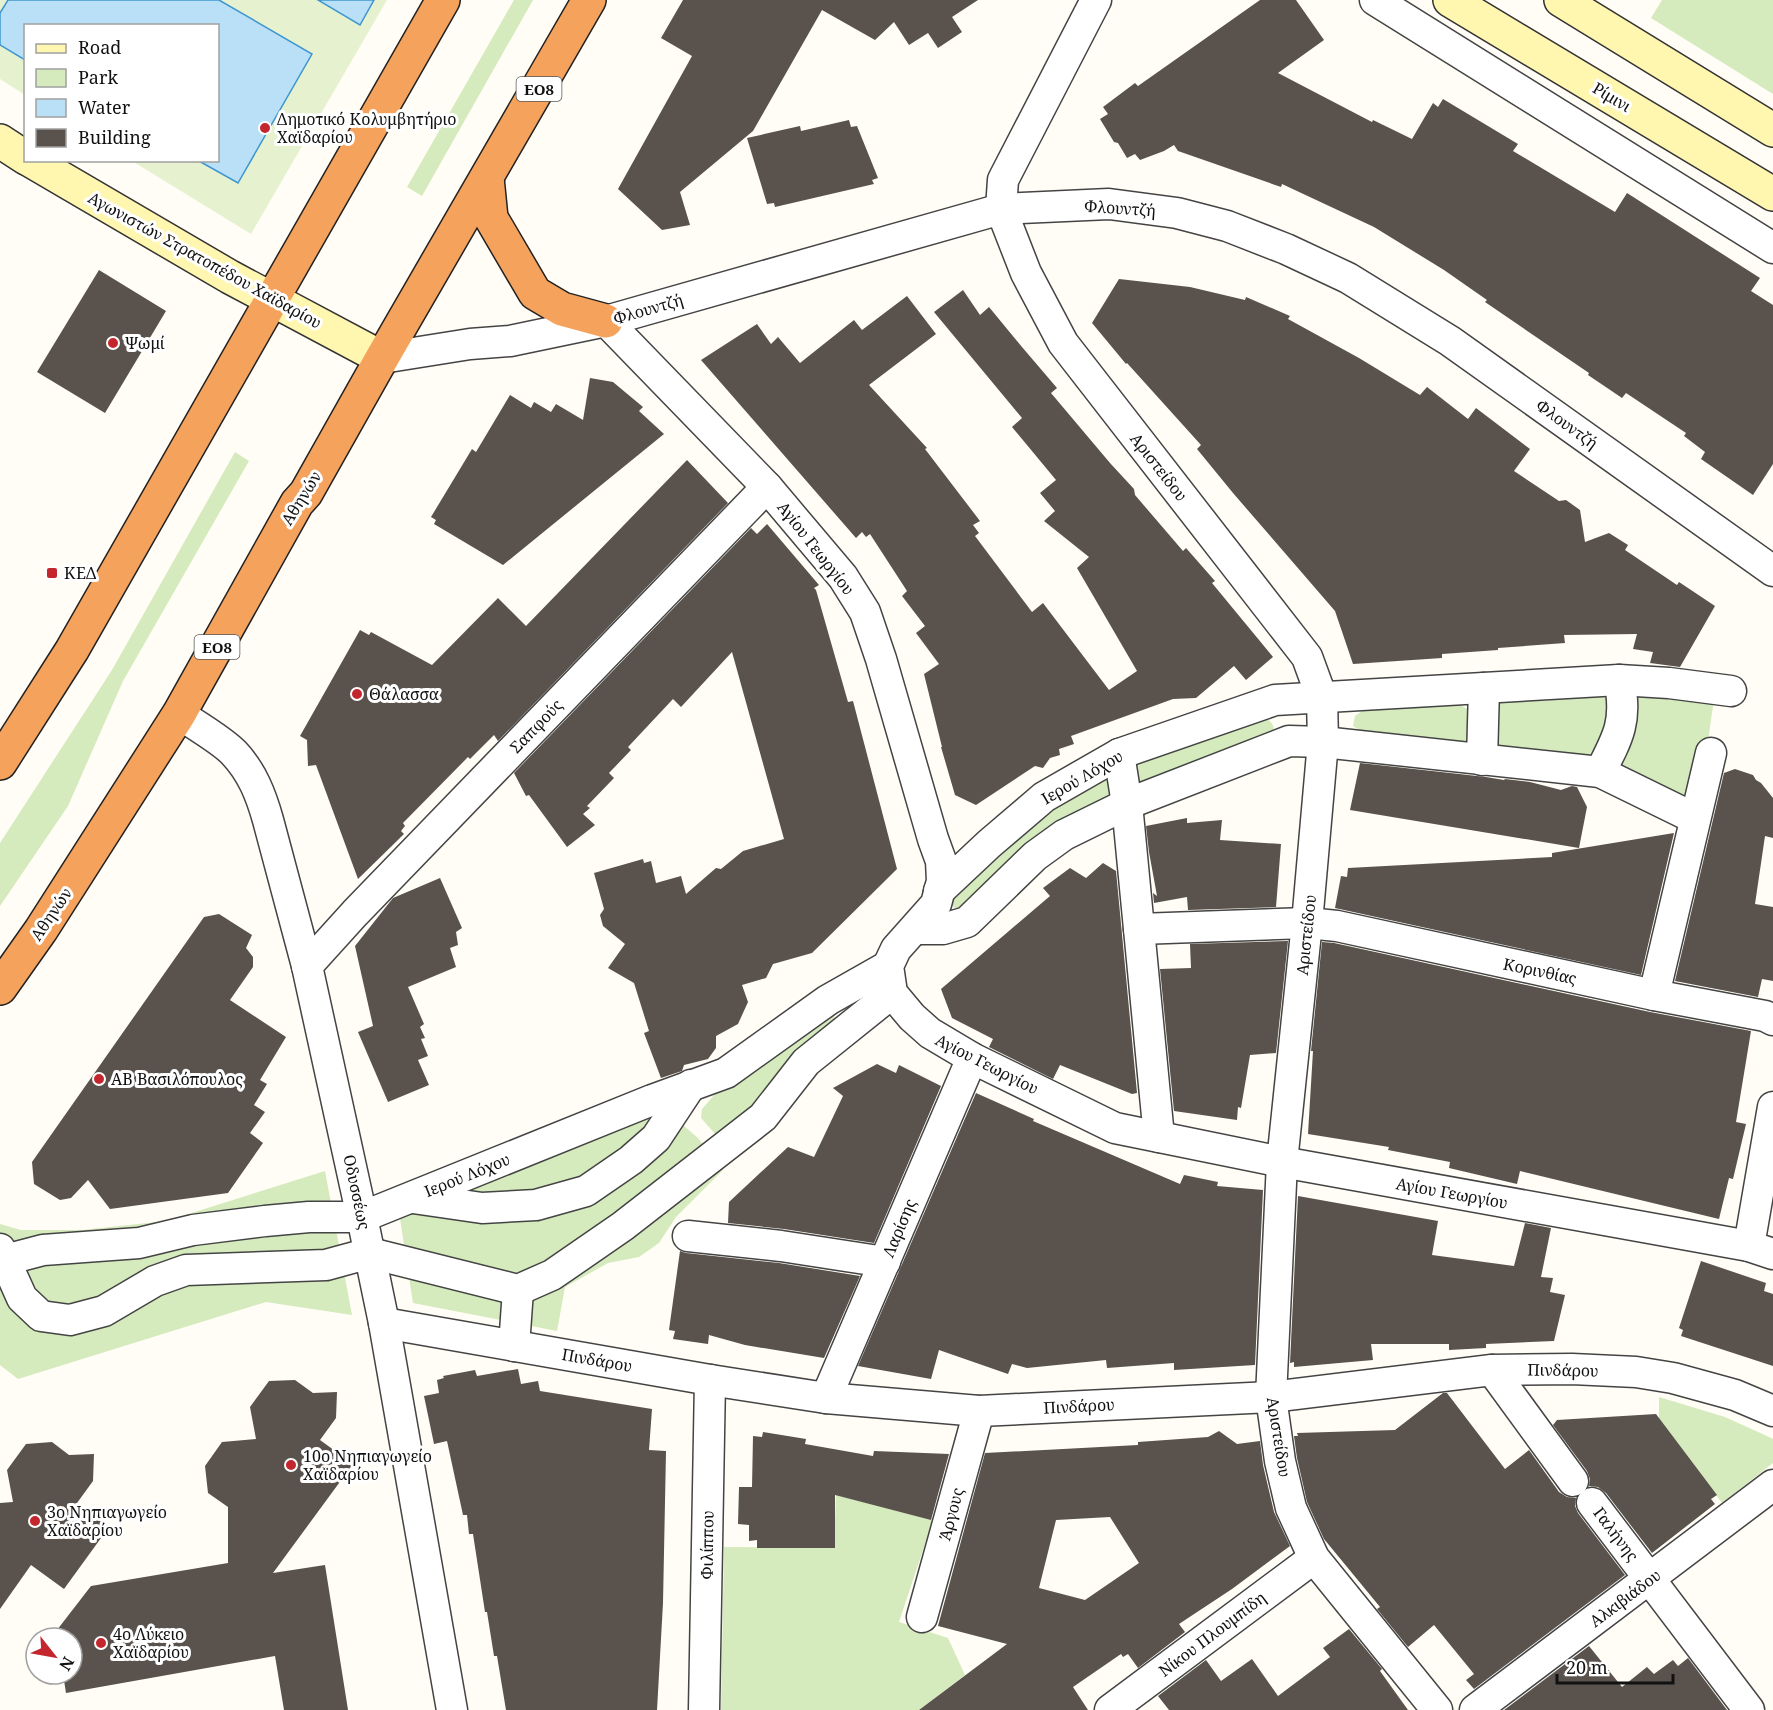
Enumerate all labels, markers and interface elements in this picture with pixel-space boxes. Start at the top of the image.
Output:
legend [24,24,219,162]
text: Road [78,35,121,59]
text: Park [78,65,118,89]
road number: ΕΟ8 [516,77,562,101]
street label: Ρίμινι [1589,77,1636,117]
text: Water [78,95,131,119]
place label: Δημοτικό Κολυμβητήριο Χαϊδαρίου [277,108,456,148]
marker: Δημοτικό Κολυμβητήριο Χαϊδαρίου [258,121,272,135]
text: Building [78,125,151,149]
street label: Αγωνιστών Στρατοπέδου Χαϊδαρίου [84,186,326,334]
street label: Φλουντζή [1084,195,1156,221]
street label: Φλουντζή [611,289,685,329]
place label: Ψωμί [125,332,165,354]
marker: Ψωμί [106,336,120,350]
street label: Φλουντζή [1532,394,1602,454]
street label: Αριστείδου [1125,428,1193,506]
street label: Αθηνών [276,467,326,529]
street label: Αγίου Γεωργίου [773,497,859,599]
place label: ΚΕΔ [64,562,96,584]
marker: ΚΕΔ [45,566,59,580]
road number: ΕΟ8 [194,635,240,659]
place label: Θάλασσα [369,683,439,705]
marker: Θάλασσα [350,687,364,701]
street label: Σαπφούς [505,694,567,758]
street label: Ιερού Λόχου [1037,745,1127,809]
street label: Αθηνών [25,883,77,945]
street label: Αριστείδου [1291,894,1321,976]
street label: Κορινθίας [1501,953,1579,990]
street label: Αγίου Γεωργίου [932,1029,1042,1099]
place label: ΑΒ Βασιλόπουλος [111,1068,243,1090]
marker: ΑΒ Βασιλόπουλος [92,1072,106,1086]
street label: Ιερού Λόχου [421,1148,513,1202]
street label: Οδυσσέως [338,1152,376,1232]
street label: Αγίου Γεωργίου [1394,1172,1510,1214]
street label: Λαρίσης [877,1195,921,1261]
street label: Πινδάρου [560,1343,634,1377]
street label: Πινδάρου [1527,1358,1599,1382]
street label: Πινδάρου [1043,1393,1115,1419]
street label: Αριστείδου [1262,1395,1296,1479]
place label: 10ο Νηπιαγωγείο Χαϊδαρίου [303,1445,432,1485]
marker: 10ο Νηπιαγωγείο Χαϊδαρίου [284,1458,298,1472]
street label: Άργους [933,1485,969,1543]
place label: 3ο Νηπιαγωγείο Χαϊδαρίου [47,1501,167,1541]
street label: Γαλήνης [1588,1502,1644,1566]
street label: Φιλίππου [695,1510,719,1580]
marker: 3ο Νηπιαγωγείο Χαϊδαρίου [28,1514,42,1528]
street label: Αλκιβιάδου [1585,1564,1665,1632]
street label: Νίκου Πλουμπίδη [1154,1586,1270,1682]
place label: 4ο Λύκειο Χαϊδαρίου [113,1623,189,1663]
north arrow [24,1626,84,1686]
marker: 4ο Λύκειο Χαϊδαρίου [94,1636,108,1650]
scale bar [1557,1647,1672,1685]
text: N [54,1653,80,1675]
text: 20 m [1566,1655,1608,1679]

